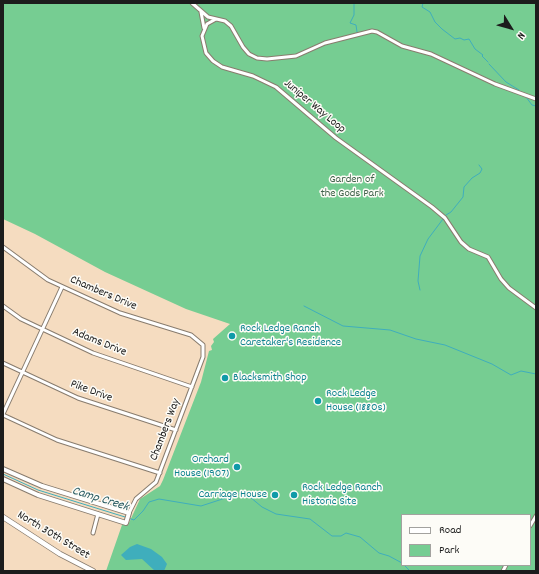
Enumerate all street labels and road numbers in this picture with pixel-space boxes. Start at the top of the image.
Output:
street label: Juniper Way Loop [280,77,348,137]
street label: Chambers Drive [67,273,139,315]
street label: Adams Drive [70,326,128,360]
street label: Pike Drive [68,378,114,406]
street label: Chambers Way [148,397,184,463]
street label: North 30th Street [14,509,92,563]

